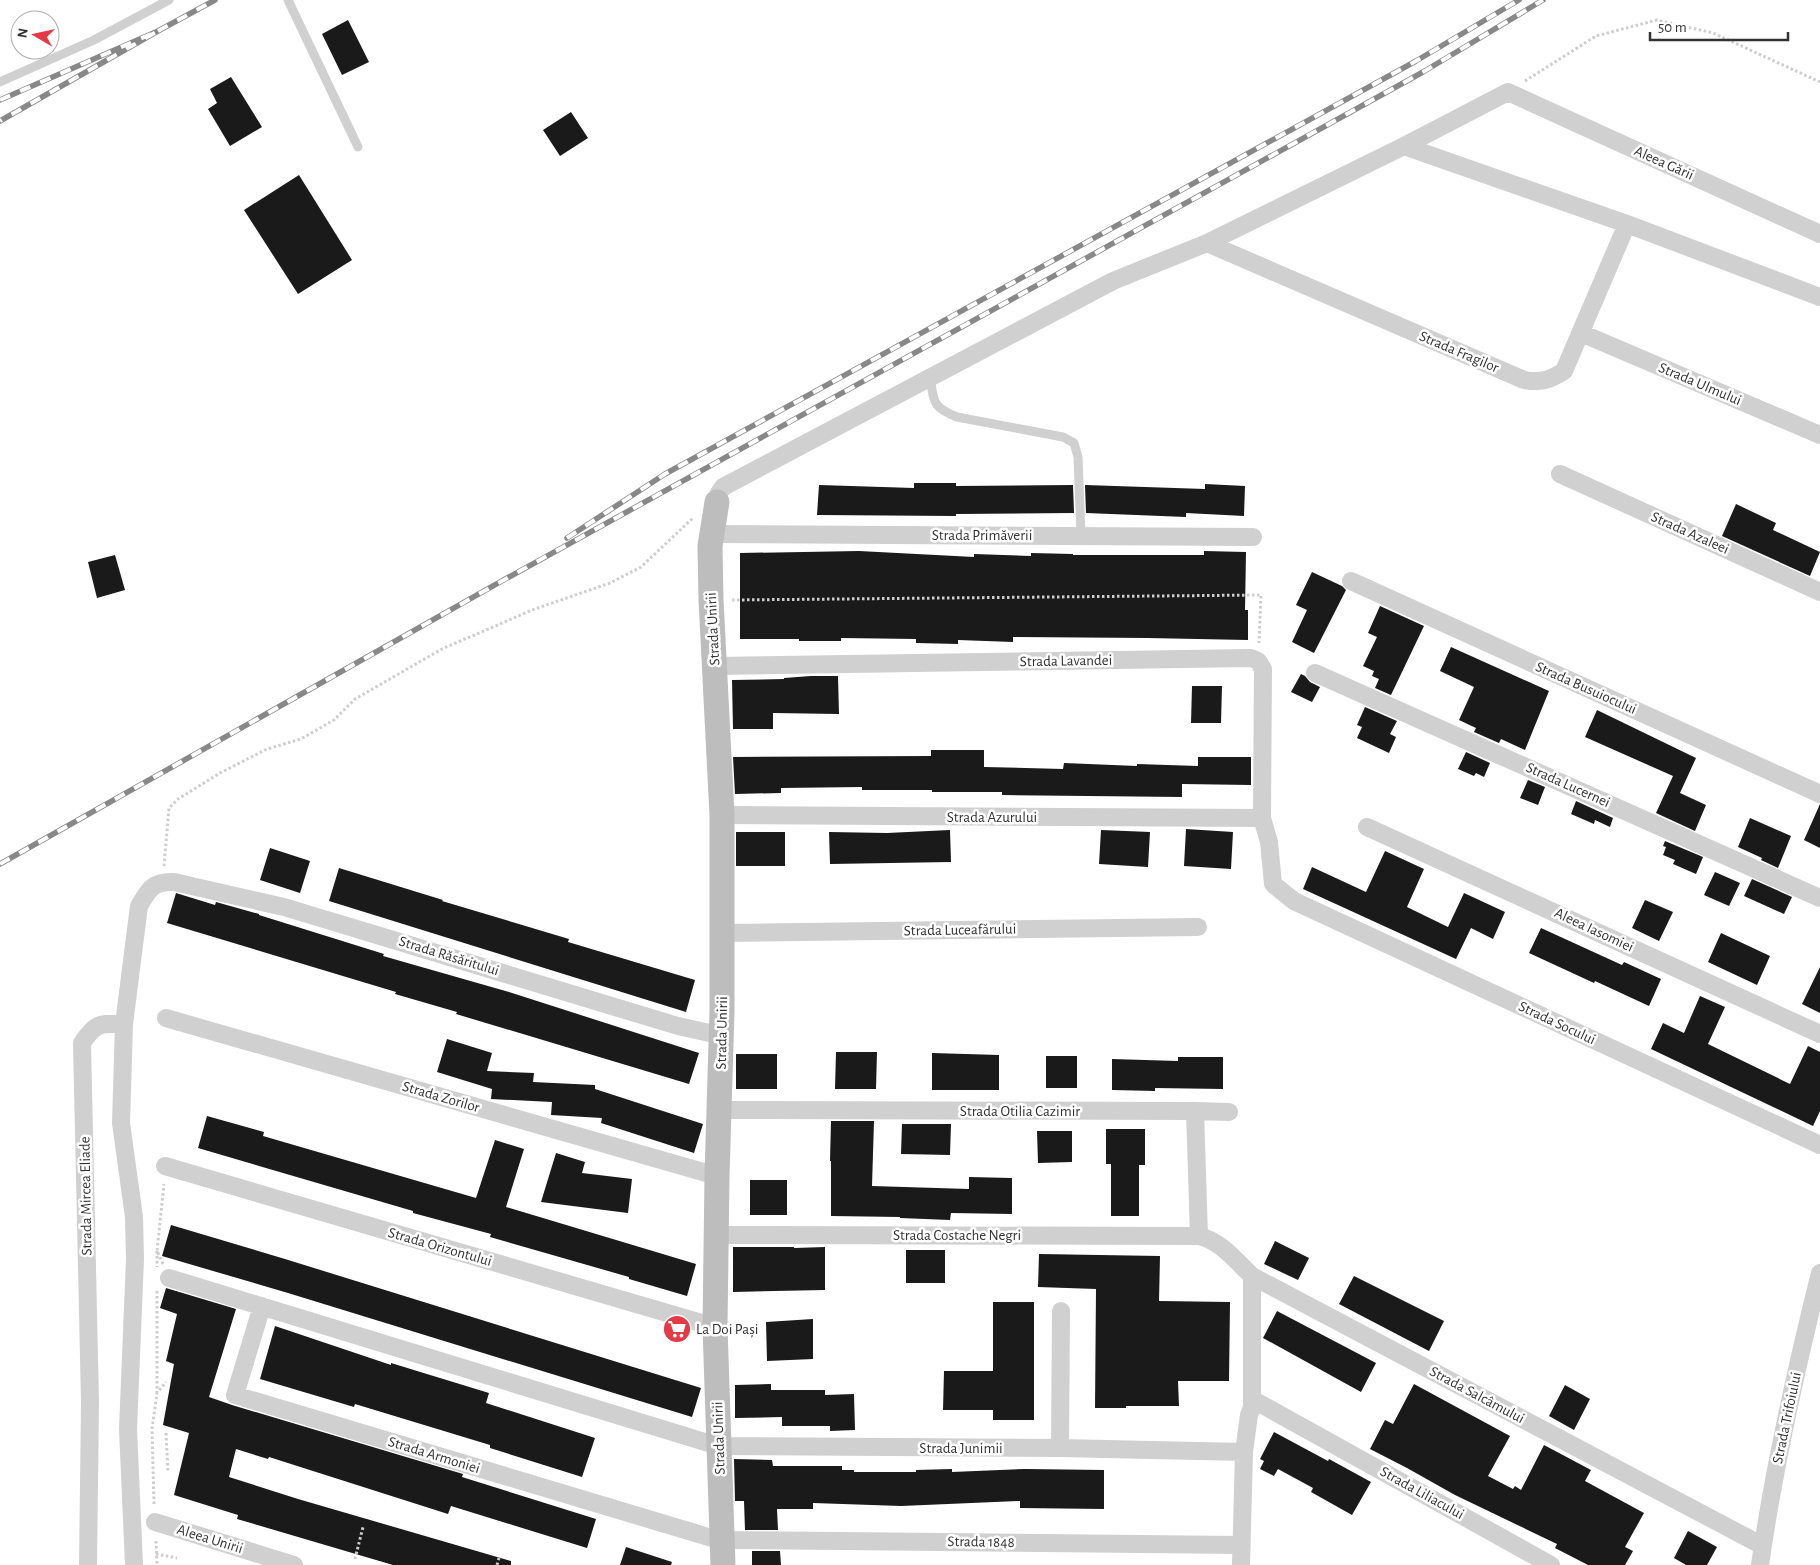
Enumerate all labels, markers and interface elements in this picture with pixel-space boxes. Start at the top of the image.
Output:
north arrow [10,10,60,60]
scale bar [1650,10,1788,42]
text: 50 m [1658,20,1687,35]
text: N [15,27,31,39]
street label: Aleea Gării [1632,143,1696,183]
street label: Strada Fragilor [1417,329,1501,376]
street label: Strada Ulmului [1656,360,1744,408]
street label: Strada Azaleei [1649,509,1731,557]
street label: Strada Primăverii [932,528,1032,543]
street label: Strada Unirii [704,592,722,666]
street label: Strada Lavandei [1020,653,1112,669]
street label: Strada Busuiocului [1533,659,1639,717]
street label: Strada Lucernei [1524,760,1612,810]
street label: Strada Azurului [947,810,1037,825]
street label: Aleea Iasomiei [1552,905,1636,955]
street label: Strada Luceafǎrului [904,922,1016,938]
street label: Strada Răsăritului [397,934,501,978]
street label: Strada Unirii [714,996,730,1070]
street label: Strada Socului [1516,999,1598,1047]
street label: Strada Zorilor [401,1079,481,1115]
street label: Strada Otilia Cazimir [960,1104,1080,1119]
street label: Strada Mircea Eliade [77,1136,95,1256]
street label: Strada Orizontului [387,1225,493,1269]
street label: Strada Costache Negri [893,1228,1021,1243]
supermarket icon: La Doi Pași [662,1314,692,1344]
place label: La Doi Pași [696,1322,758,1338]
street label: Strada Salcâmului [1427,1364,1527,1426]
street label: Strada Trifoiului [1770,1371,1804,1465]
street label: Strada Unirii [710,1401,728,1475]
street label: Strada Armoniei [386,1434,482,1476]
street label: Strada Junimii [919,1441,1003,1456]
street label: Strada Liliacului [1378,1464,1466,1522]
street label: Aleea Unirii [175,1522,245,1556]
street label: Strada 1848 [947,1534,1015,1550]

